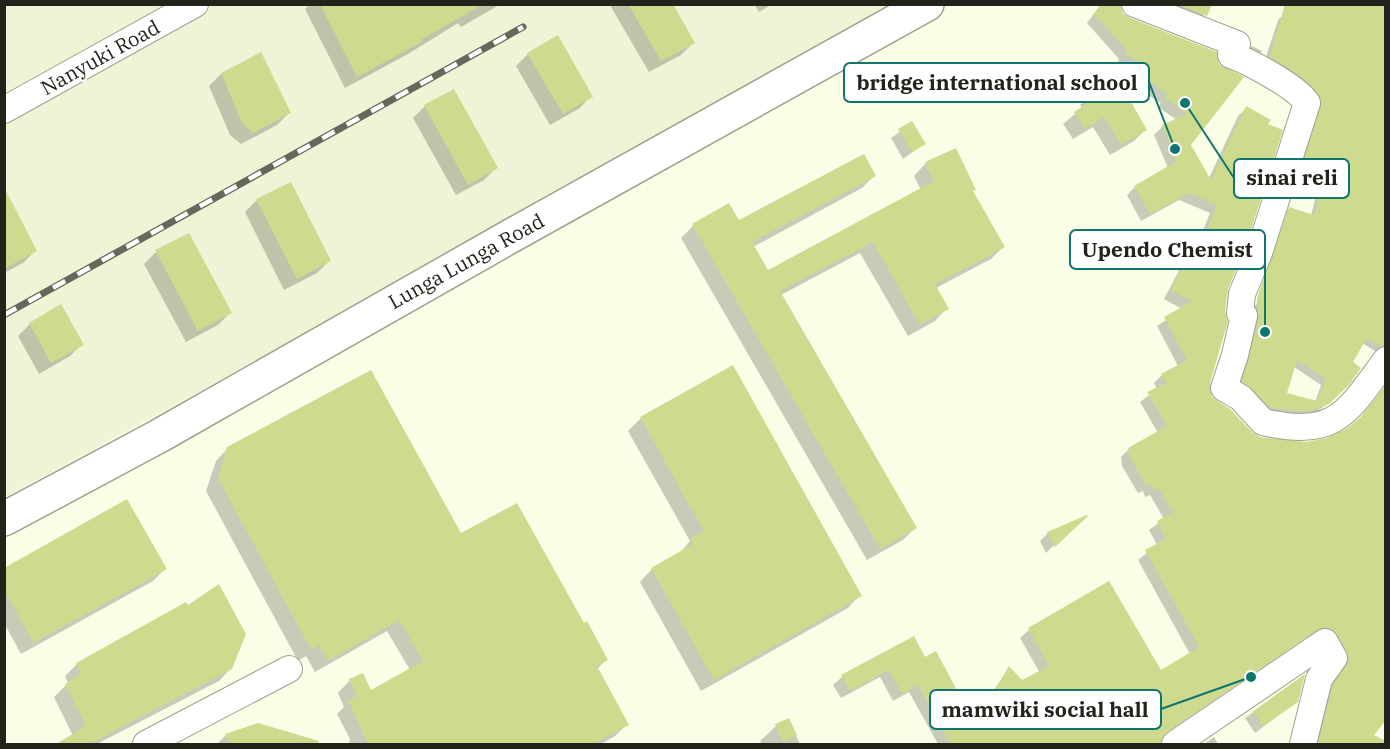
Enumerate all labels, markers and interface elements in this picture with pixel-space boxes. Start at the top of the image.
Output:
street label: Nanyuki Road [36,13,164,101]
callout: bridge international school [844,63,1149,102]
text: bridge international school [856,68,1138,96]
callout: sinai reli [1234,159,1349,198]
text: sinai reli [1246,163,1338,191]
street label: Lunga Lunga Road [383,207,549,315]
callout: Upendo Chemist [1070,230,1265,269]
text: Upendo Chemist [1081,235,1253,263]
callout: mamwiki social hall [930,690,1161,729]
text: mamwiki social hall [941,695,1149,723]

